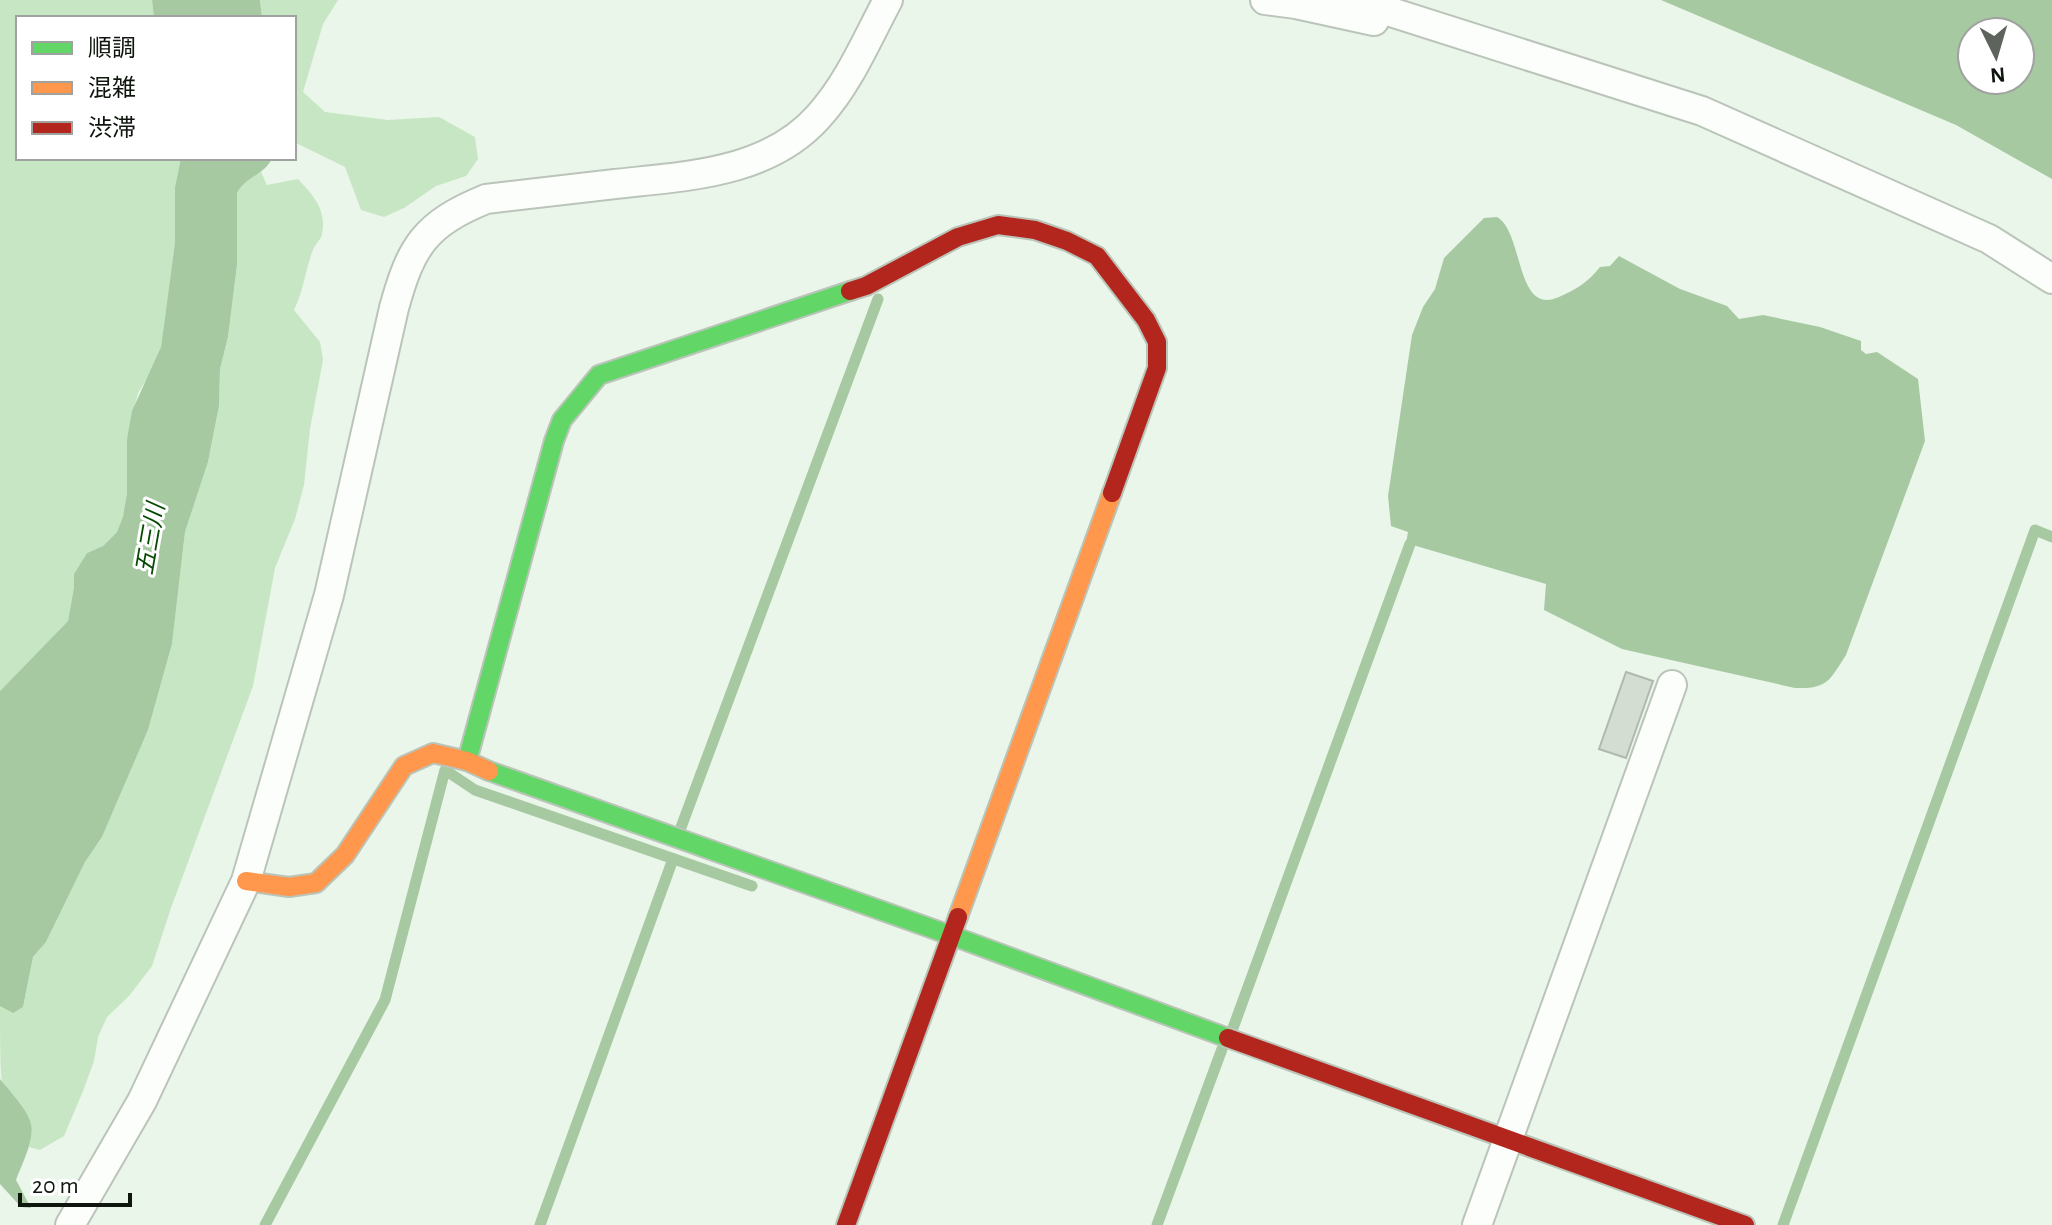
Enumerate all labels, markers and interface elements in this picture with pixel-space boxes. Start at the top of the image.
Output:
legend [16,16,296,160]
north arrow [1956,16,2036,96]
text: 順調 [88,36,136,61]
text: N [1989,63,2006,87]
text: 混雑 [88,75,136,101]
text: 渋滞 [88,115,136,141]
water label: 五三川 [133,499,170,577]
scale bar [20,1157,130,1207]
text: 20 m [32,1174,79,1198]

